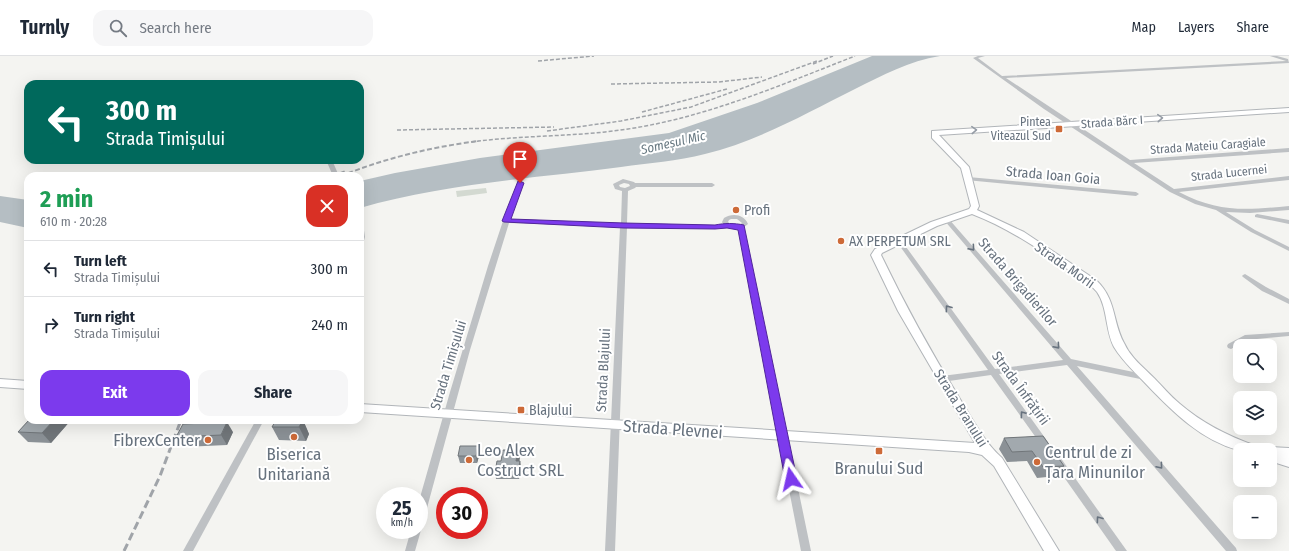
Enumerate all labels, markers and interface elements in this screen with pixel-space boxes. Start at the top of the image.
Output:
search box [93,10,373,46]
text: Turnly [20,16,69,39]
icon: search [107,17,129,39]
text: Search here [139,19,212,37]
text: Map [1132,19,1156,36]
text: Layers [1178,19,1214,36]
text: Share [1236,19,1269,36]
text: 300 m [106,94,177,127]
icon: left [40,96,92,148]
street label: Strada Bărc I [1081,113,1143,131]
one-way arrow [1157,114,1163,123]
place label: Pintea Viteazul Sud [991,115,1051,143]
marker: Pintea Viteazul Sud [1054,124,1064,134]
one-way arrow [971,125,977,134]
text: Strada Timișului [106,128,225,150]
water label: Someșul Mic [638,128,708,158]
street label: Strada Mateiu Caragiale [1150,135,1266,157]
pin [503,142,537,183]
icon: arrive [509,148,531,170]
street label: Strada Lucernei [1190,162,1268,184]
street label: Strada Ioan Goia [1005,163,1101,188]
text: 2 min [40,185,93,213]
button: close [306,185,348,227]
place label: Profi [744,202,770,219]
marker: Profi [731,205,741,215]
text: 610 m · 20:28 [40,214,107,229]
place label: AX PERPETUM SRL [849,233,951,250]
street label: Strada Brigadierilor [974,234,1061,330]
marker: AX PERPETUM SRL [836,236,846,246]
street label: Strada Morii [1031,238,1098,292]
one-way arrow [967,244,974,251]
text: Turn left [74,252,127,270]
icon: left [40,258,62,280]
text: 300 m [311,260,348,278]
text: Strada Timișului [74,270,160,285]
one-way arrow [945,305,952,312]
text: Turn right [74,308,135,326]
icon: right [40,314,62,336]
text: 240 m [312,316,348,334]
street label: Strada Timișului [427,318,471,412]
text: Strada Timișului [74,326,160,341]
street label: Strada Blajului [593,328,614,412]
map controls [1233,339,1277,539]
button: search [1233,339,1277,383]
one-way arrow [1053,342,1060,349]
street label: Strada Înfrățirii [987,347,1054,429]
street label: Strada Branului [930,366,991,450]
button: Exit [40,370,190,416]
button: Share [198,370,348,416]
button: layers [1233,391,1277,435]
place label: Blajului [529,402,572,419]
marker: Blajului [516,405,526,415]
one-way arrow [1021,411,1028,418]
street label: Strada Plevnei [622,416,723,443]
place label: FibrexCenter [113,430,200,451]
marker: Biserica Unitariană [289,432,299,442]
marker: FibrexCenter [203,435,213,445]
place label: Leo Alex Costruct SRL [477,440,564,481]
place label: Centrul de zi Țara Minunilor [1045,442,1145,483]
button: + [1233,443,1277,487]
place label: Biserica Unitariană [258,444,330,485]
marker: Branului Sud [874,446,884,456]
marker: Leo Alex Costruct SRL [464,455,474,465]
marker: Centrul de zi Țara Minunilor [1032,457,1042,467]
position arrow [770,458,812,500]
place label: Branului Sud [835,458,923,479]
one-way arrow [1155,462,1162,469]
speed limit sign: 30 [436,487,488,539]
button: − [1233,495,1277,539]
text: 25 [392,496,412,520]
text: km/h [391,517,413,529]
one-way arrow [1097,517,1104,524]

